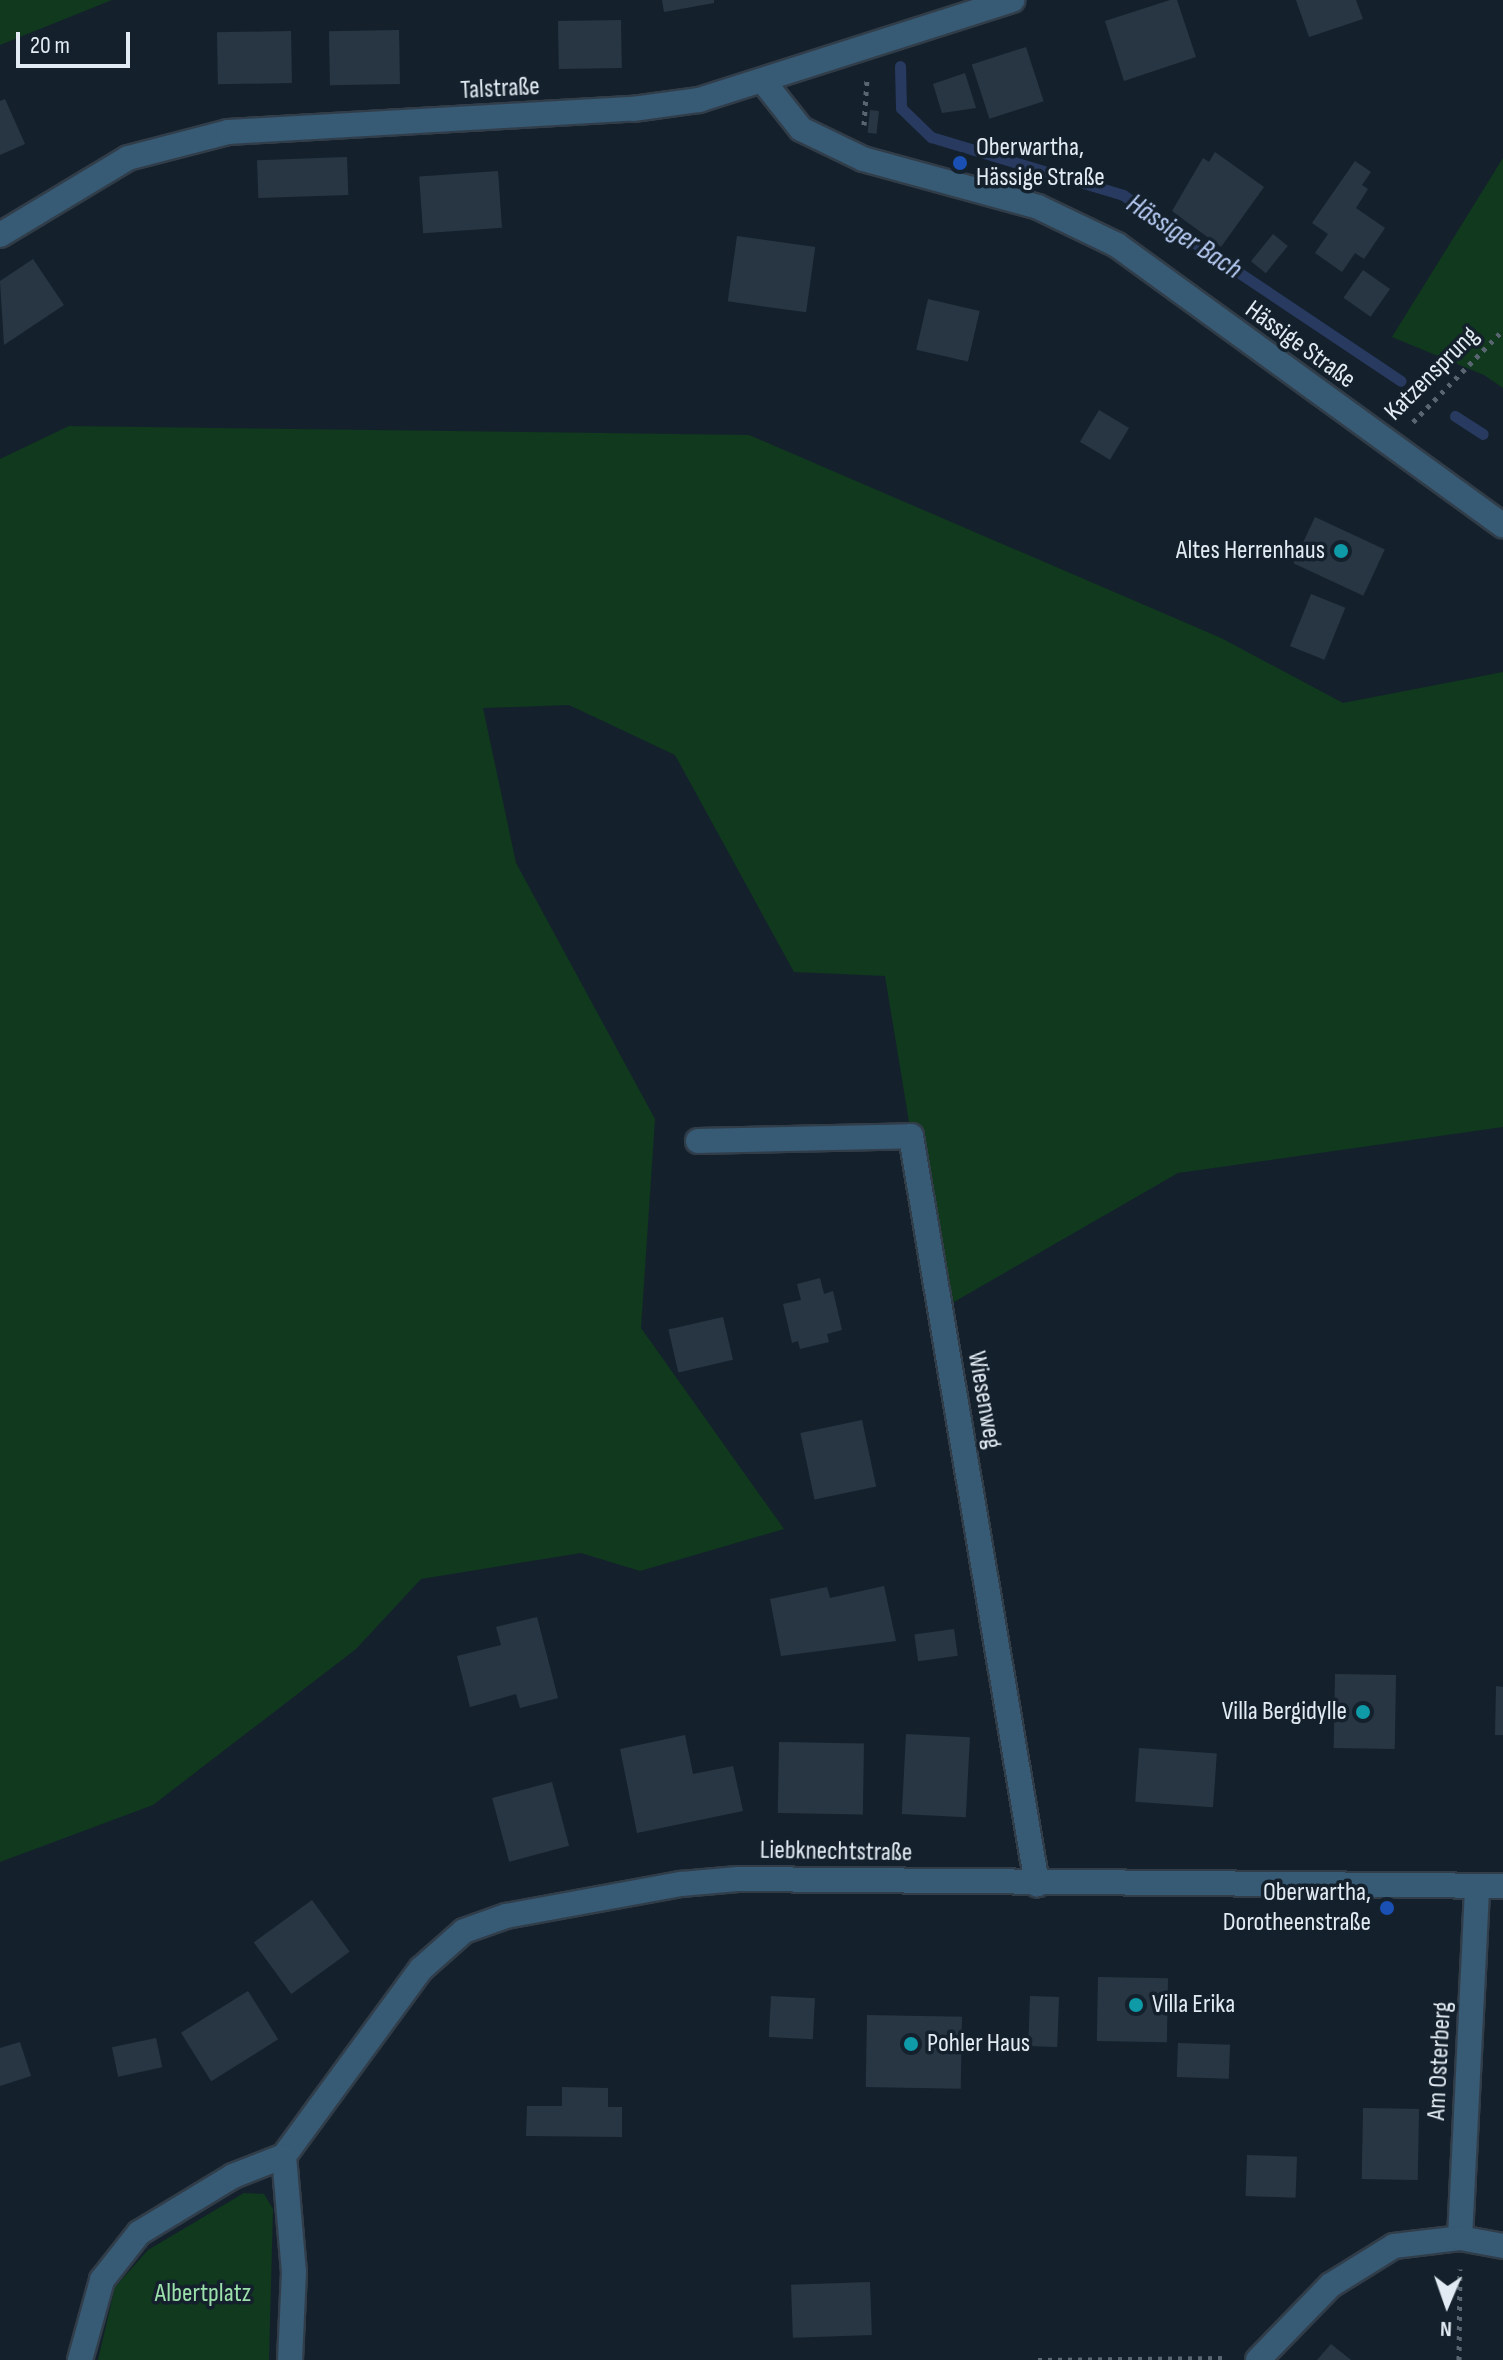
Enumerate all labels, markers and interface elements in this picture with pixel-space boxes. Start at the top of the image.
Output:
scale bar [20,16,134,66]
text: 20 m [30,31,70,60]
street label: Talstraße [460,71,540,107]
place label: Oberwartha, Hässige Straße [976,132,1105,194]
marker: Oberwartha, Hässige Straße [951,154,969,172]
water label: Hässiger Bach [1120,187,1248,287]
street label: Hässige Straße [1239,295,1361,395]
street label: Katzensprung [1378,320,1486,428]
place label: Altes Herrenhaus [1176,535,1325,567]
marker: Altes Herrenhaus [1332,542,1350,560]
street label: Wiesenweg [960,1349,1008,1451]
place label: Villa Bergidylle [1222,1696,1347,1728]
marker: Villa Bergidylle [1354,1703,1372,1721]
street label: Liebknechtstraße [760,1835,912,1869]
place label: Oberwartha, Dorotheenstraße [1223,1877,1371,1938]
marker: Oberwartha, Dorotheenstraße [1378,1899,1396,1917]
place label: Villa Erika [1152,1989,1235,2021]
marker: Villa Erika [1127,1996,1145,2014]
street label: Am Osterberg [1421,2001,1459,2121]
place label: Pohler Haus [927,2028,1030,2060]
marker: Pohler Haus [902,2035,920,2053]
north arrow [1407,2264,1487,2344]
park label: Albertplatz [155,2278,251,2310]
text: N [1440,2315,1452,2342]

